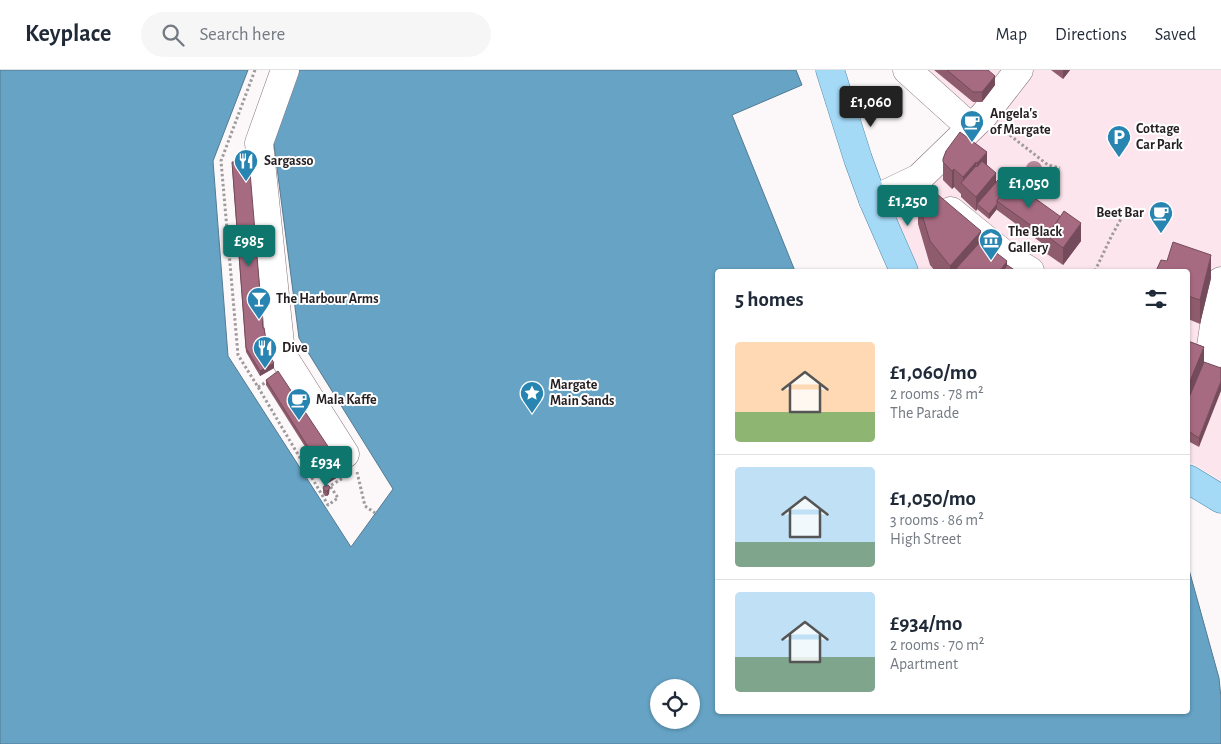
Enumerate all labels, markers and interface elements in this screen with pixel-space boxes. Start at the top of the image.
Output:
search box [141,12,491,57]
icon: search [159,21,187,49]
text: Keyplace [25,22,111,46]
text: Search here [199,25,285,44]
text: Map [996,26,1027,44]
text: Directions [1055,26,1127,44]
text: Saved [1155,26,1196,44]
pin: £1,060 [830,85,912,128]
text: £1,060 [851,94,891,110]
place label: Angela's of Margate [990,107,1051,137]
cafe icon: Angela's of Margate [959,109,985,143]
place label: Cottage Car Park [1136,122,1183,152]
parking icon: Cottage Car Park [1106,124,1132,158]
restaurant icon: Sargasso [233,148,259,182]
place label: Sargasso [264,154,314,168]
pin: £1,050 [988,166,1070,209]
text: £1,050 [1009,175,1049,191]
pin: £1,250 [867,184,949,227]
text: £1,250 [888,193,928,209]
cafe icon: Beet Bar [1148,200,1174,234]
place label: Beet Bar [1096,206,1144,220]
pin: £985 [219,224,279,267]
place label: The Black Gallery [1008,225,1062,255]
museum icon: The Black Gallery [978,227,1004,261]
text: £985 [234,233,264,249]
icon: filters [1142,285,1170,313]
bar icon: The Harbour Arms [246,286,272,320]
text: 5 homes [735,289,804,310]
place label: The Harbour Arms [276,292,379,306]
restaurant icon: Dive [252,335,278,369]
place label: Dive [282,341,308,355]
icon: home [775,362,835,422]
text: £1,060/mo [890,362,977,383]
place label: Margate Main Sands [550,378,614,408]
place icon: Margate Main Sands [519,380,545,414]
text: 2 rooms · 78 m² [890,386,984,402]
cafe icon: Mala Kaffe [286,387,312,421]
place label: Mala Kaffe [316,393,377,407]
text: The Parade [890,405,959,421]
pin: £934 [296,446,356,488]
text: £934 [311,454,341,470]
icon: home [775,487,835,547]
text: £1,050/mo [890,488,976,509]
text: 3 rooms · 86 m² [890,512,984,528]
text: High Street [890,531,961,547]
icon: home [775,612,835,672]
text: £934/mo [890,613,962,634]
text: 2 rooms · 70 m² [890,637,984,653]
text: Apartment [890,656,958,672]
map controls [650,679,700,729]
button: locate [650,679,700,729]

